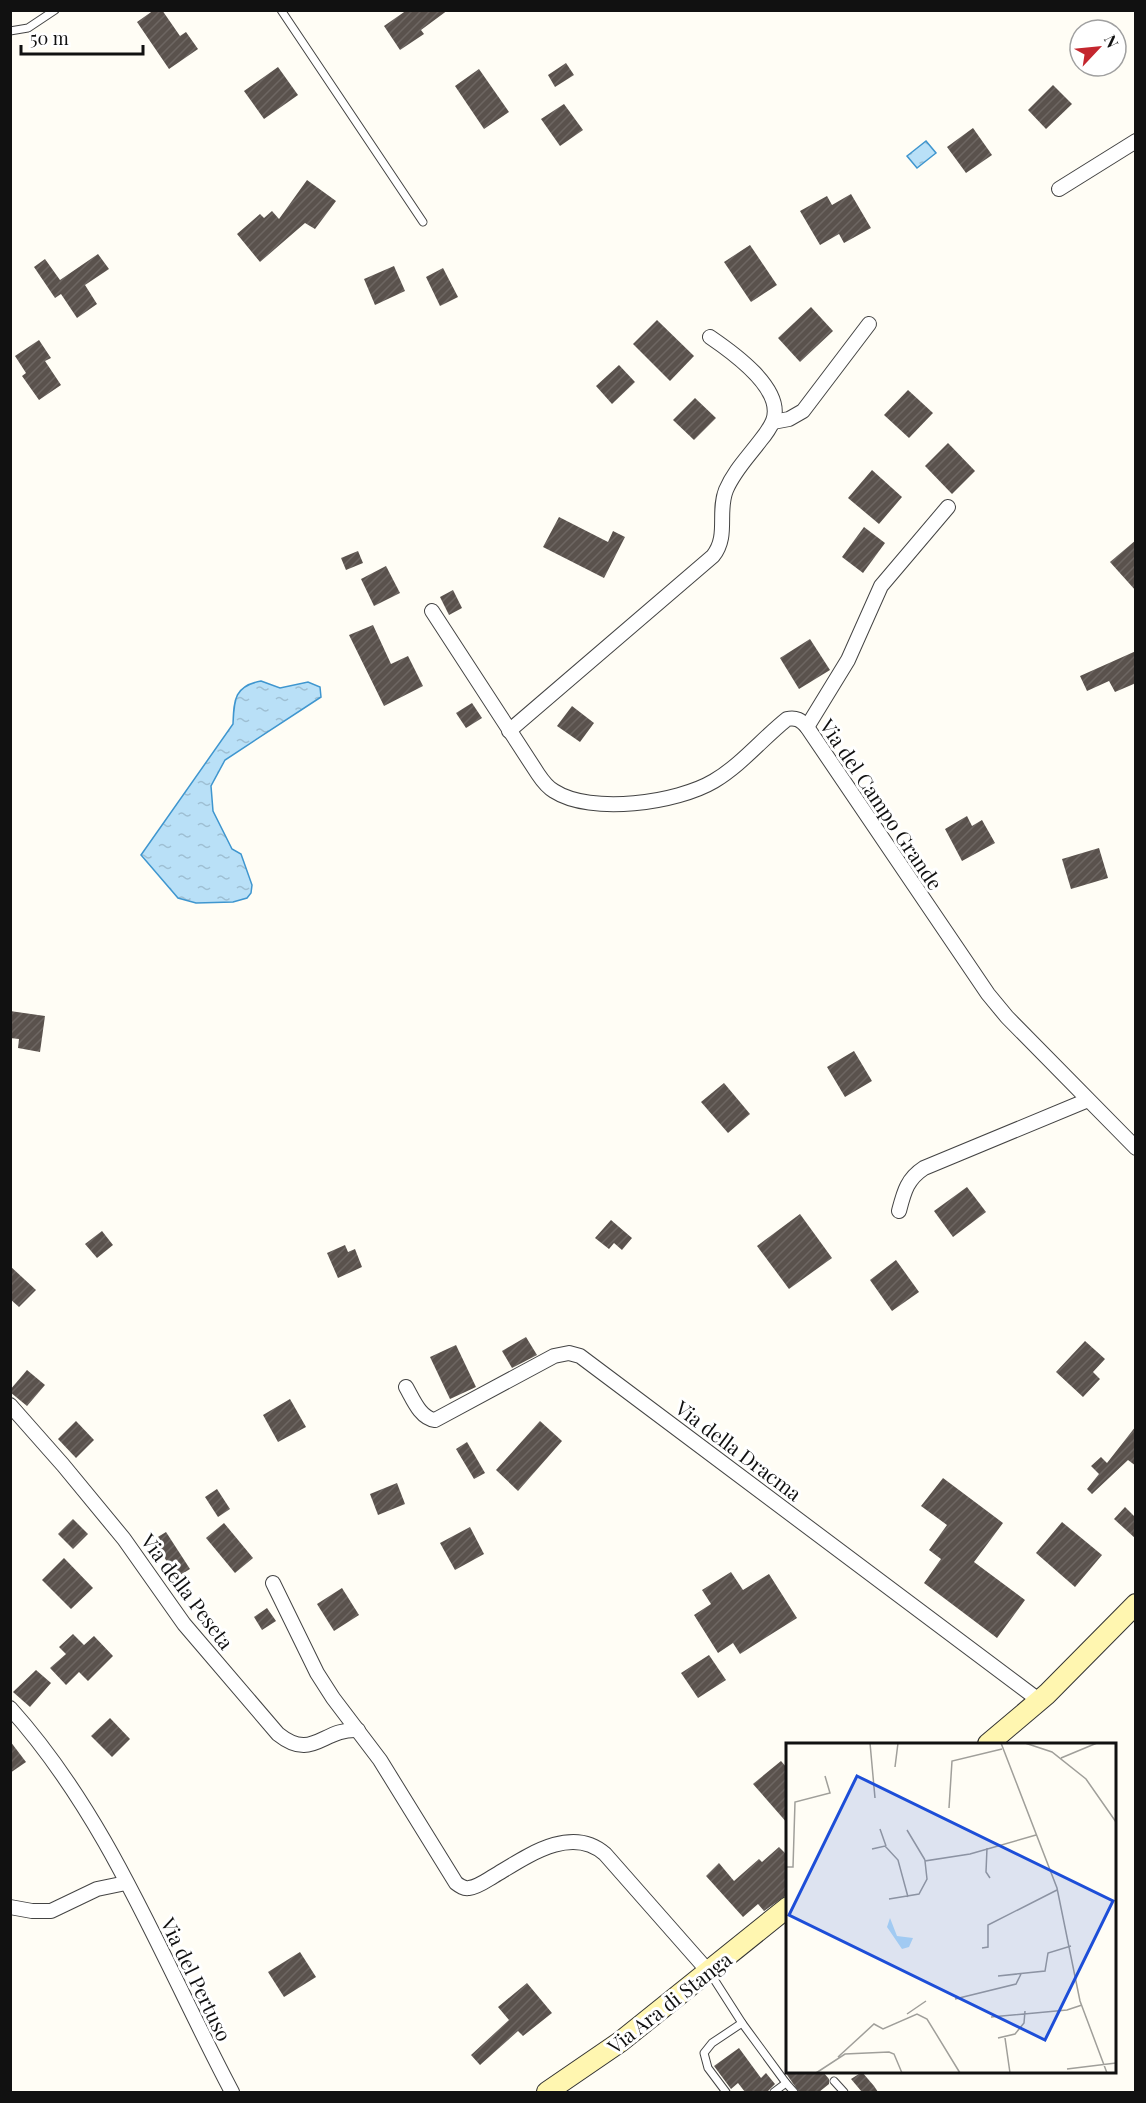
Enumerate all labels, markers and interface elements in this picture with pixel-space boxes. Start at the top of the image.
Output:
scale bar [21,18,142,56]
north arrow [1068,18,1128,78]
text: 50 m [30,26,69,50]
text: N [1100,31,1124,51]
street label: Via del Campo Grande [814,712,949,895]
street label: Via della Dracma [670,1393,808,1506]
street label: Via della Peseta [135,1527,240,1654]
inset map [786,1743,1116,2073]
street label: Via del Pertuso [155,1912,239,2045]
street label: Via Ara di Stanga [601,1945,737,2060]

